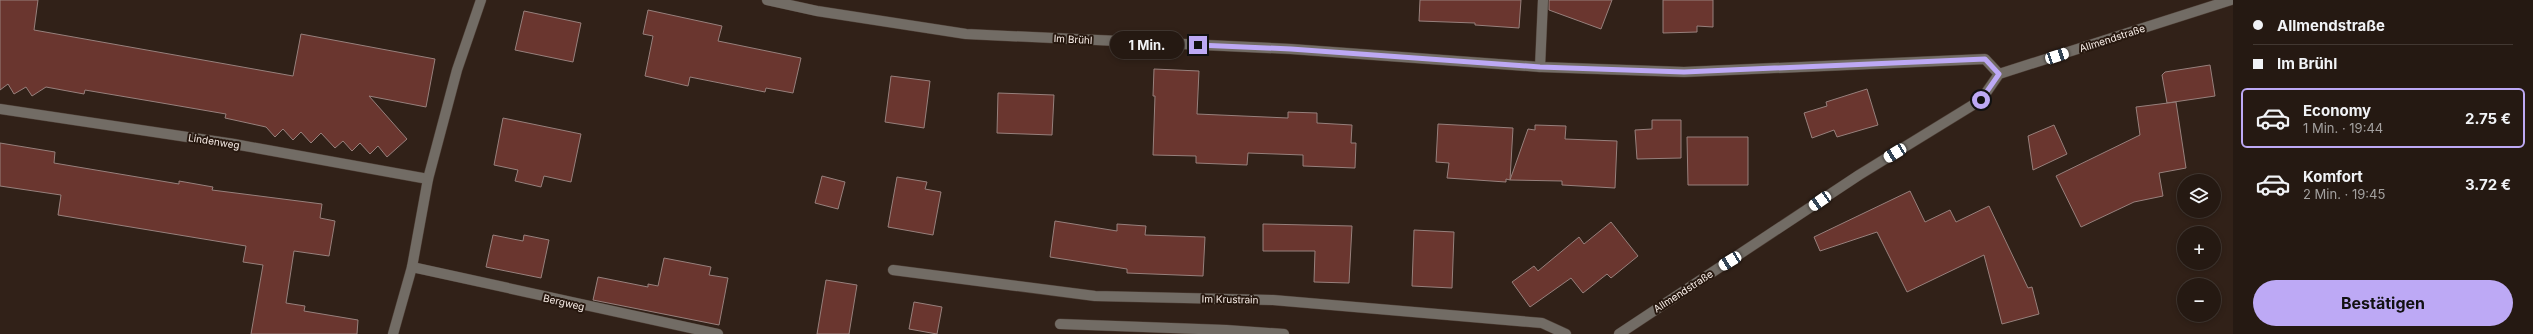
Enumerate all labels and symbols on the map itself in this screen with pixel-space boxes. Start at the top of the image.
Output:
street label: Allmendstraße [2078,22,2146,54]
callout: 1 Min. [1110,31,1184,59]
street label: Im Brühl [1053,32,1093,46]
route end [1189,36,1207,54]
car [2044,47,2070,65]
route start [1972,91,1990,109]
street label: Lindenweg [187,131,241,151]
car [1882,142,1908,164]
car [1807,189,1833,213]
car [1717,250,1743,272]
street label: Allmendstraße [1651,267,1715,315]
street label: Bergweg [542,291,586,313]
street label: Im Krustrain [1201,293,1259,305]

